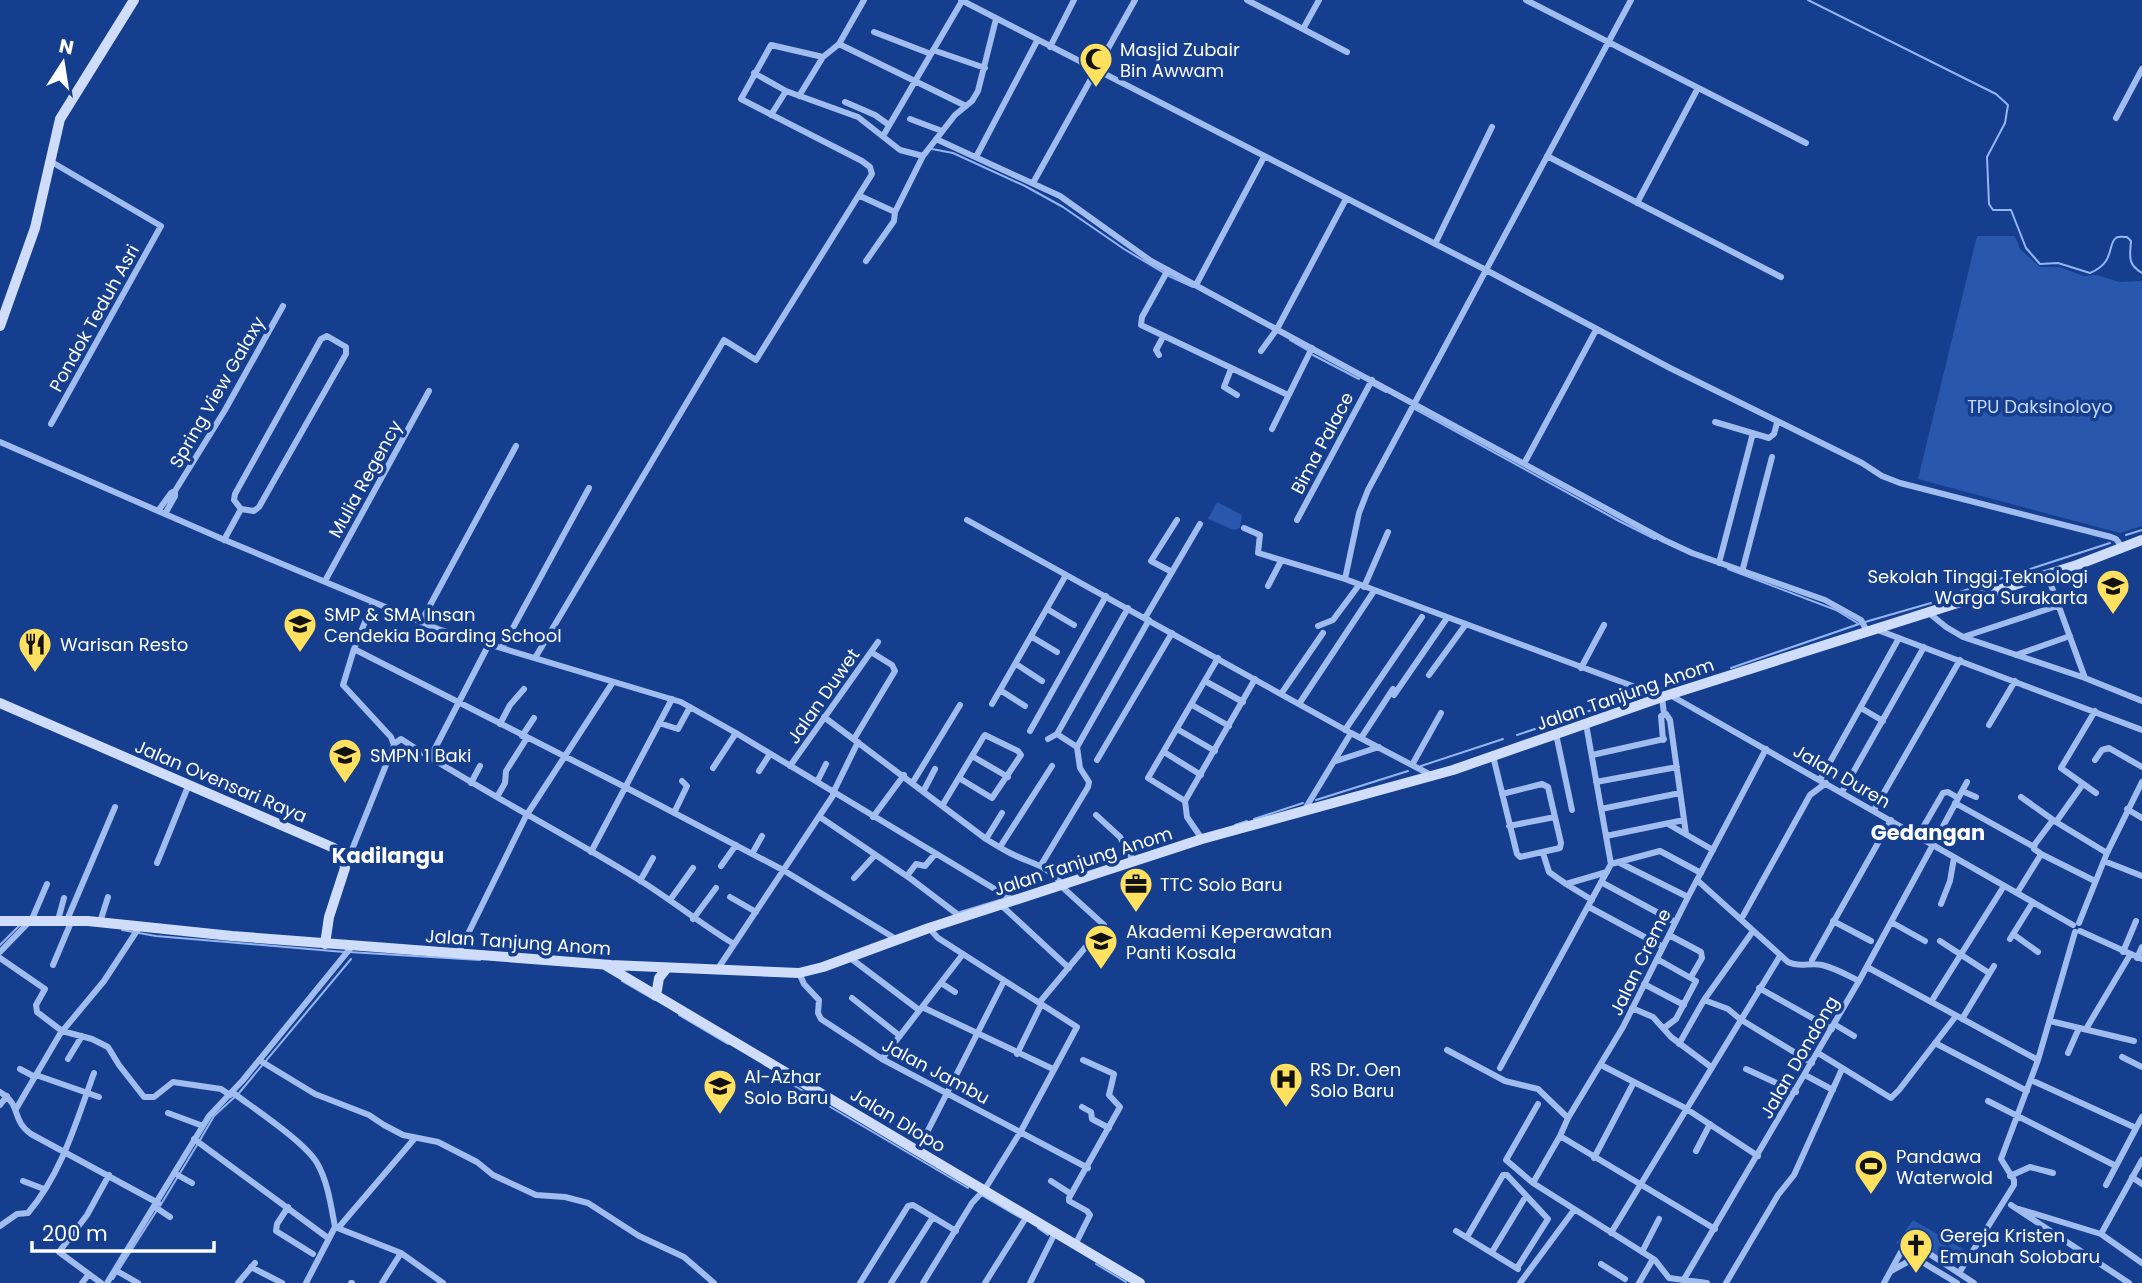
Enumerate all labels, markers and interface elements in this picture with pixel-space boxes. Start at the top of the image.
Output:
north arrow [28,28,98,98]
text: N [57,32,76,62]
place label: Masjid Zubair Bin Awwam [1120,37,1240,83]
mosque icon: Masjid Zubair Bin Awwam [1077,40,1115,89]
street label: Pondok Teduh Asri [43,240,145,396]
street label: Spring View Galaxy [163,312,271,472]
street label: Bima Palace [1285,388,1359,498]
park label: TPU Daksinoloyo [1967,394,2113,419]
street label: Mulia Regency [322,416,408,542]
place label: Sekolah Tinggi Teknologi Warga Surakarta [1868,564,2088,610]
school or university icon: Sekolah Tinggi Teknologi Warga Surakarta [2094,567,2132,616]
place label: SMP & SMA Insan Cendekia Boarding School [324,602,562,648]
school or university icon: SMP & SMA Insan Cendekia Boarding School [281,605,319,654]
restaurant icon: Warisan Resto [16,625,54,674]
place label: Warisan Resto [60,632,188,657]
street label: Jalan Duwet [781,643,865,749]
street label: Jalan Tanjung Anom [1533,652,1717,736]
street label: Jalan Ovensari Raya [131,733,311,829]
school or university icon: SMPN 1 Baki [326,736,364,785]
street label: Jalan Duren [1789,738,1895,814]
place label: SMPN 1 Baki [370,743,471,768]
district label: Gedangan [1871,818,1985,847]
street label: Jalan Tanjung Anom [991,820,1175,902]
district label: Kadilangu [332,841,444,870]
office icon: TTC Solo Baru [1117,865,1155,914]
place label: TTC Solo Baru [1160,872,1282,897]
street label: Jalan Creme [1603,904,1677,1020]
place label: Akademi Keperawatan Panti Kosala [1126,919,1332,965]
school or university icon: Akademi Keperawatan Panti Kosala [1082,922,1120,971]
street label: Jalan Tanjung Anom [424,923,612,961]
street label: Jalan Dondong [1754,991,1844,1123]
street label: Jalan Jambu [878,1032,994,1110]
place label: RS Dr. Oen Solo Baru [1310,1057,1401,1103]
hospital icon: RS Dr. Oen Solo Baru [1267,1060,1305,1109]
place label: Al-Azhar Solo Baru [744,1064,828,1110]
school or university icon: Al-Azhar Solo Baru [701,1067,739,1116]
street label: Jalan Dlopo [846,1082,950,1158]
place label: Pandawa Waterwold [1896,1144,1993,1190]
sports icon: Pandawa Waterwold [1852,1147,1890,1196]
scale bar [32,1210,214,1254]
text: 200 m [42,1219,108,1248]
place label: Gereja Kristen Emunah Solobaru [1940,1223,2100,1269]
church icon: Gereja Kristen Emunah Solobaru [1897,1226,1935,1275]

